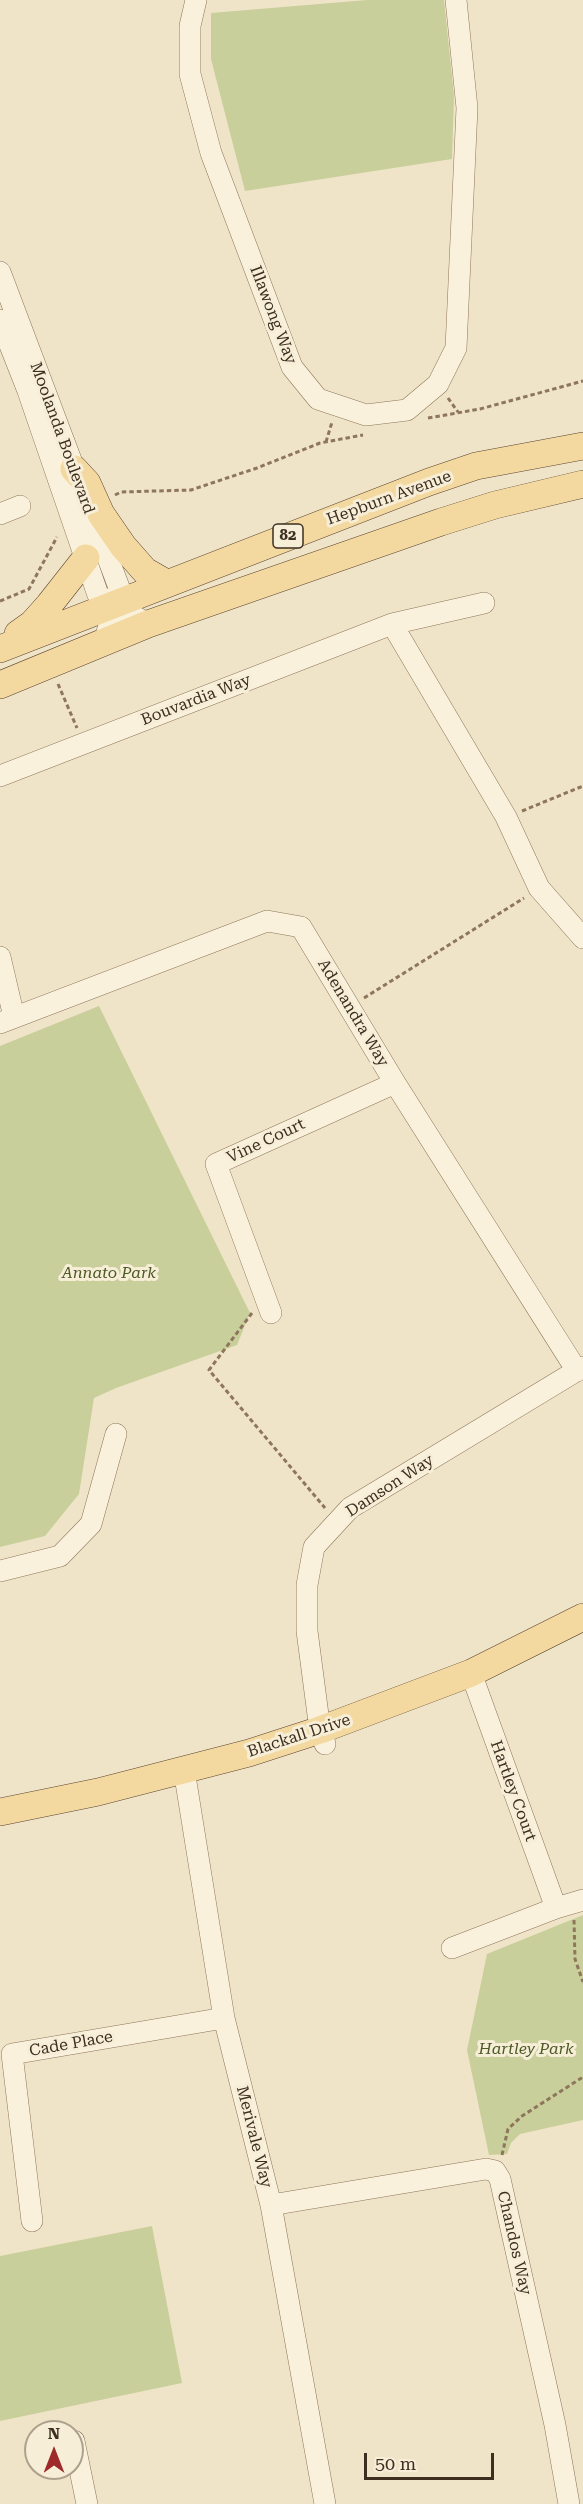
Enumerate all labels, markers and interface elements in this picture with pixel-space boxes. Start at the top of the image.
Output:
street label: Illawong Way [245,263,301,367]
street label: Moolanda Boulevard [26,359,98,517]
street label: Hepburn Avenue [324,467,454,529]
road number: 82 [273,524,303,548]
street label: Bouvardia Way [138,670,254,730]
street label: Adenandra Way [313,956,393,1070]
street label: Vine Court [224,1115,308,1167]
park label: Annato Park [62,1263,156,1283]
street label: Damson Way [343,1451,437,1521]
street label: Blackall Drive [245,1710,353,1762]
street label: Hartley Court [486,1738,540,1844]
street label: Cade Place [28,2027,114,2061]
park label: Hartley Park [478,2039,574,2059]
street label: Merivale Way [232,2084,276,2190]
street label: Chandos Way [493,2189,535,2297]
north arrow [24,2420,84,2480]
text: N [48,2424,60,2443]
scale bar [367,2441,498,2479]
text: 50 m [375,2453,416,2474]

